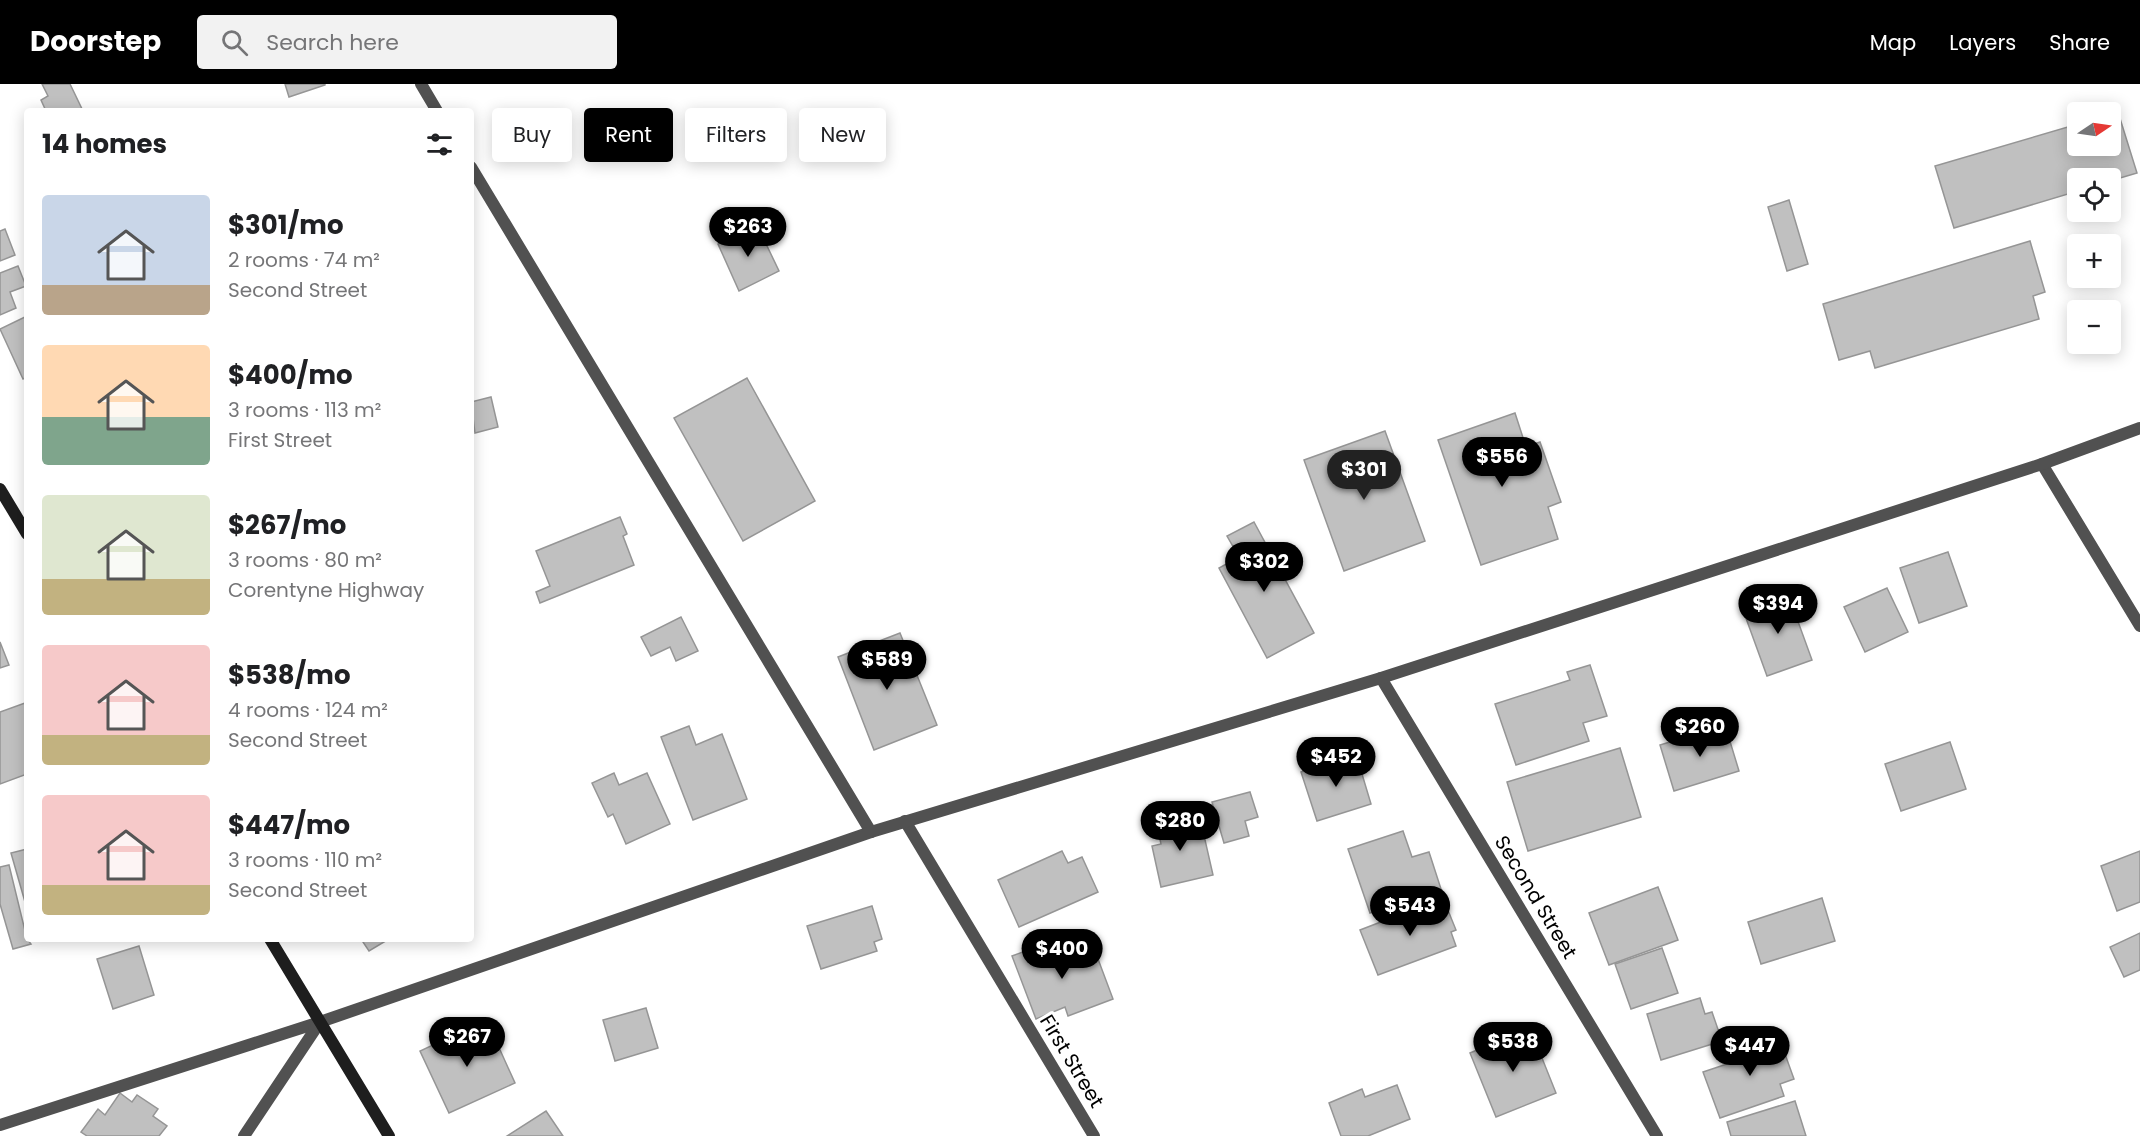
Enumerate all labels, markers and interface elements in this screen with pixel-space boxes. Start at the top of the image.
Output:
search box [197,15,617,69]
text: Doorstep [30,22,161,61]
icon: search [218,26,251,59]
text: Search here [266,27,399,58]
text: Map [1870,28,1916,57]
text: Layers [1949,28,2016,57]
text: Share [2049,28,2110,57]
north arrow [2067,102,2121,156]
map controls [2067,102,2121,354]
chip: Buy [492,108,572,162]
chip: Rent [584,108,673,162]
chip: Filters [685,108,787,162]
chip: New [799,108,886,162]
text: 14 homes [42,126,167,162]
icon: filters [423,128,456,161]
button: locate [2067,168,2121,222]
text: $301/mo [228,207,343,243]
pin: $263 [712,207,784,258]
text: $263 [723,212,773,240]
icon: home [90,219,162,291]
button: + [2067,234,2121,288]
text: 2 rooms · 74 m² [228,246,380,274]
text: Second Street [228,276,367,304]
button: − [2067,300,2121,354]
text: $400/mo [228,357,353,393]
icon: home [90,369,162,441]
text: 3 rooms · 113 m² [228,396,381,424]
text: First Street [228,426,332,454]
pin: $556 [1466,437,1538,488]
text: $556 [1476,442,1528,470]
pin: $301 [1328,450,1400,501]
text: $301 [1341,455,1387,483]
text: $267/mo [228,507,346,543]
icon: home [90,519,162,591]
pin: $302 [1228,542,1300,593]
text: 3 rooms · 80 m² [228,546,382,574]
text: $302 [1239,547,1289,575]
text: Corentyne Highway [228,576,424,604]
pin: $394 [1742,584,1814,635]
text: $394 [1752,589,1804,617]
pin: $589 [851,640,923,691]
text: $589 [861,645,913,673]
text: $538/mo [228,657,350,693]
icon: home [90,669,162,741]
text: 4 rooms · 124 m² [228,696,388,724]
pin: $260 [1664,707,1736,758]
text: $260 [1675,712,1725,740]
text: Second Street [228,726,367,754]
pin: $452 [1300,737,1372,788]
text: $452 [1310,742,1362,770]
pin: $280 [1144,801,1216,852]
text: $280 [1155,806,1205,834]
text: $447/mo [228,807,350,843]
icon: home [90,819,162,891]
street label: Second Street [1488,830,1584,964]
text: 3 rooms · 110 m² [228,846,382,874]
text: Second Street [228,876,367,904]
pin: $543 [1374,886,1446,937]
text: $543 [1384,891,1436,919]
pin: $400 [1026,929,1098,980]
text: $400 [1036,934,1088,962]
street label: First Street [1033,1009,1111,1113]
pin: $267 [431,1017,503,1068]
text: $267 [443,1022,491,1050]
pin: $538 [1477,1022,1549,1073]
pin: $447 [1714,1026,1786,1077]
text: $538 [1487,1027,1539,1055]
text: $447 [1725,1031,1775,1059]

